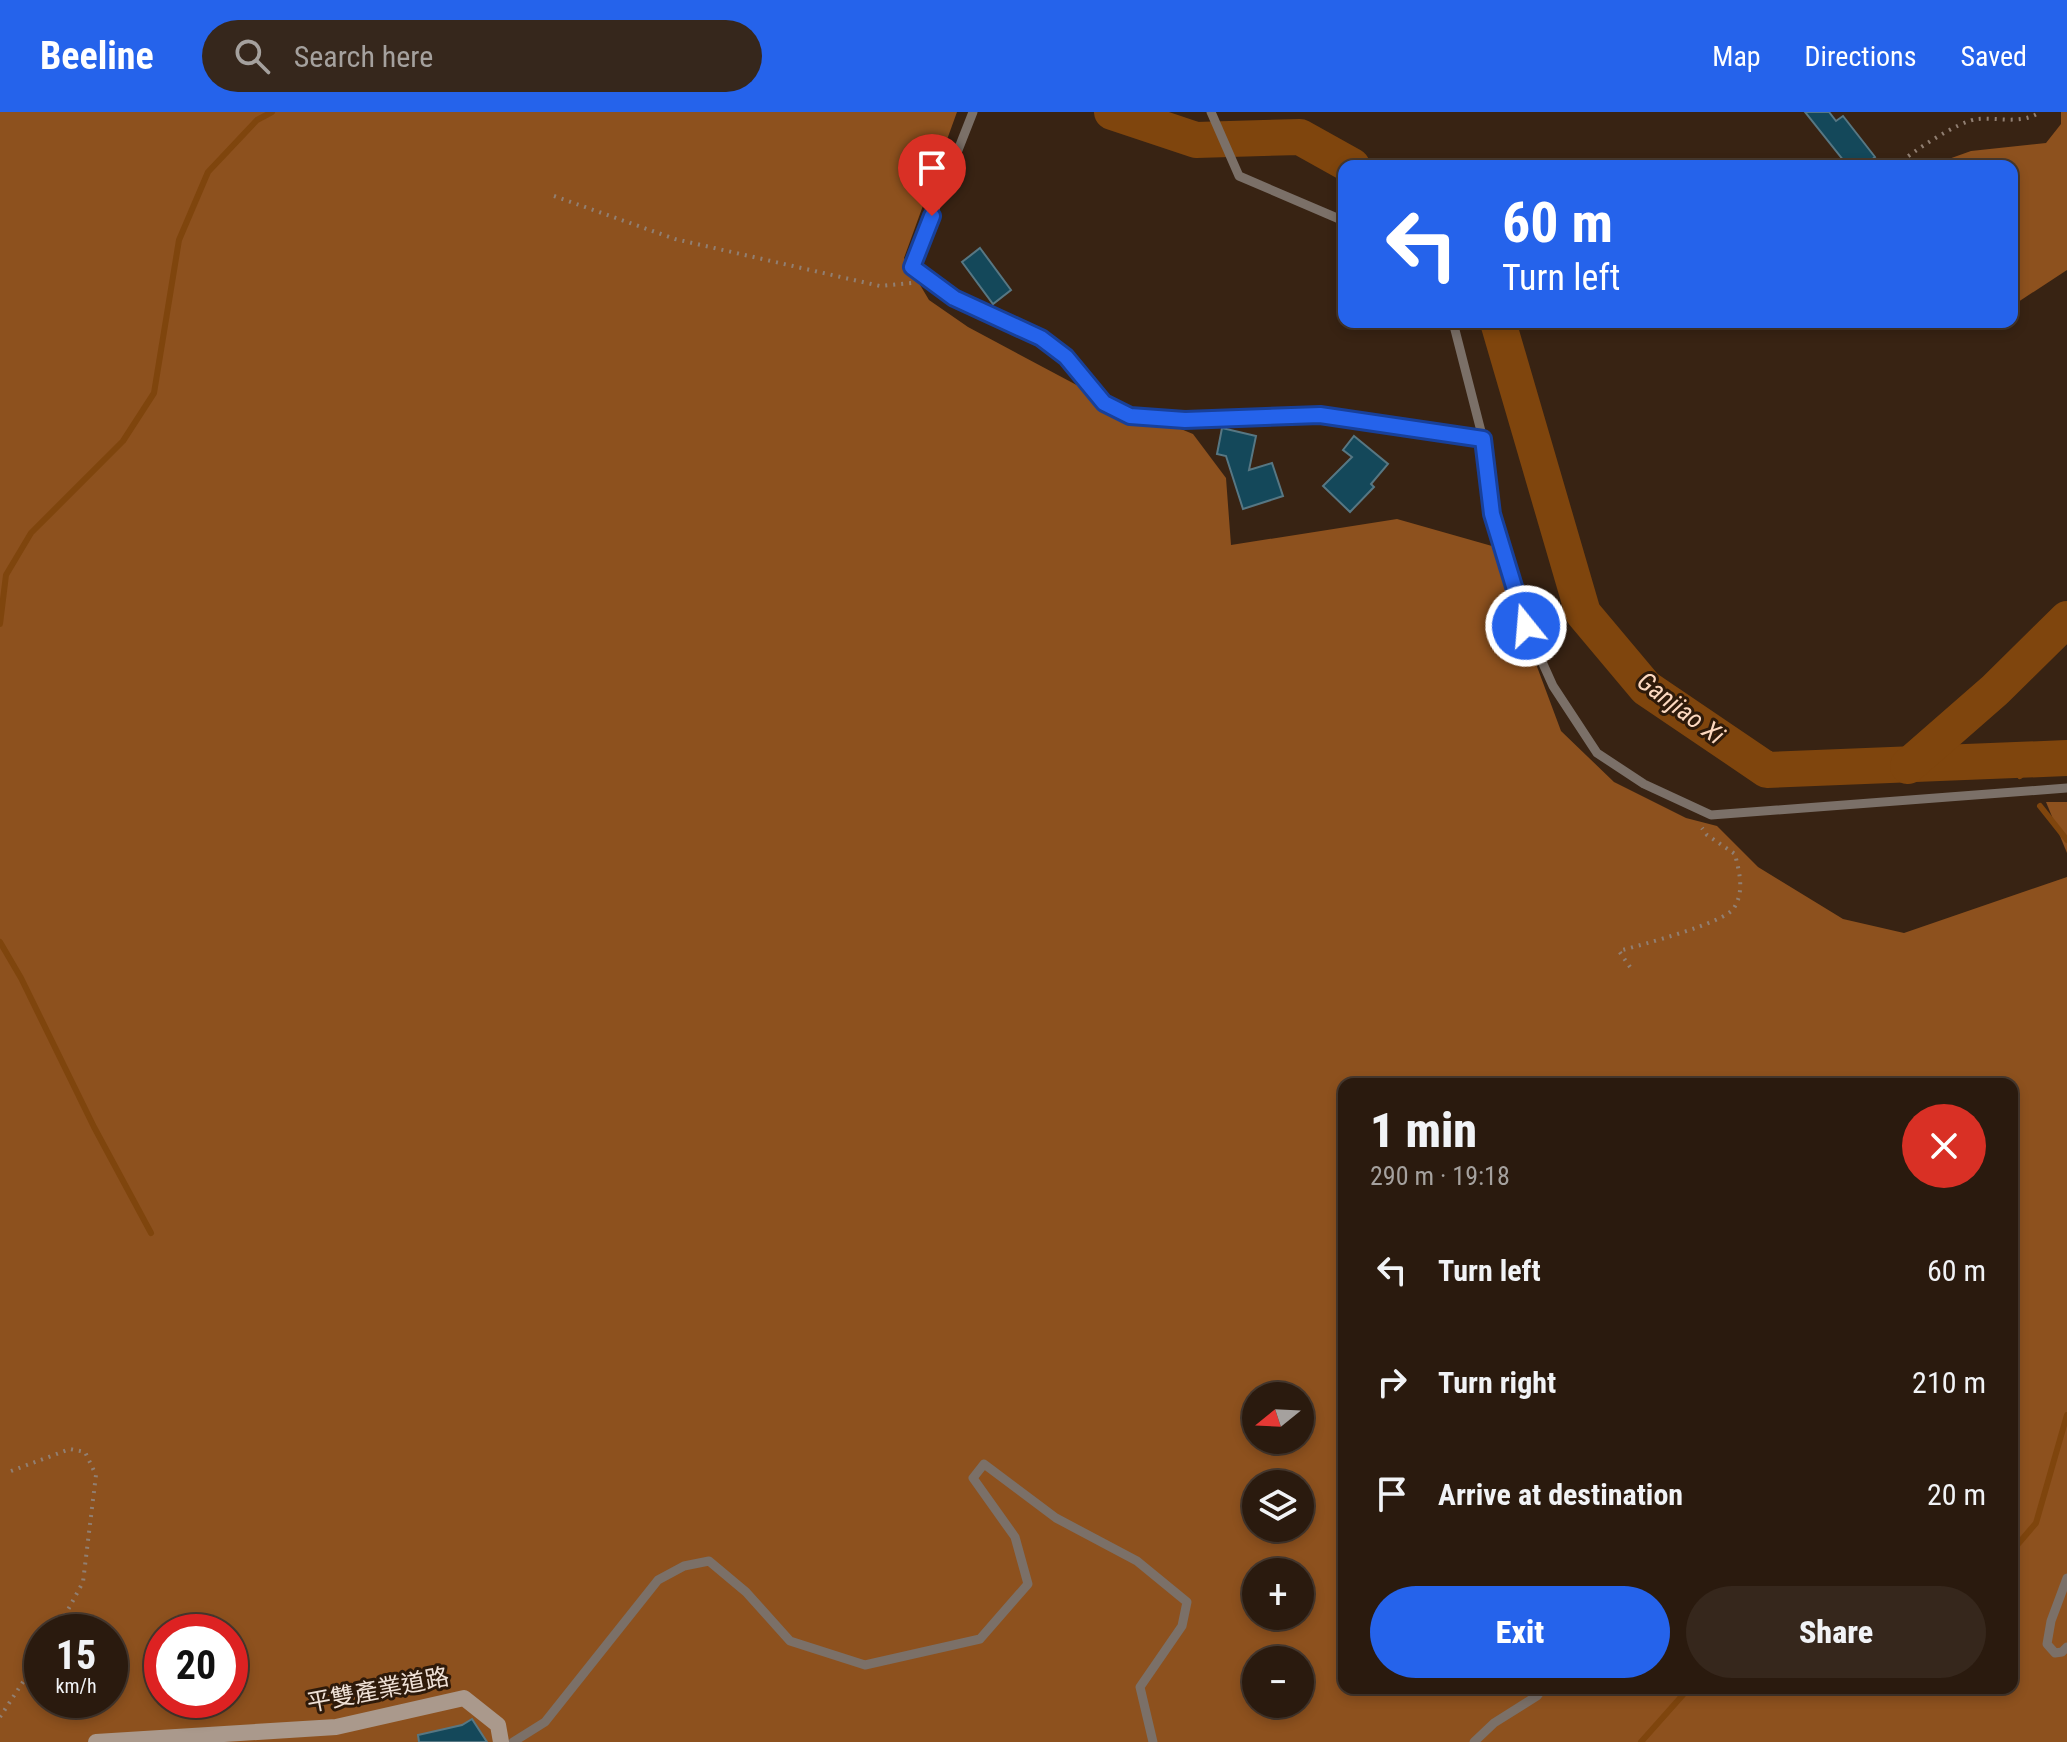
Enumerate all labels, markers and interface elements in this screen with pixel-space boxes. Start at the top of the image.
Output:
search box [202,20,762,92]
text: Beeline [40,34,154,78]
icon: search [230,34,274,78]
text: Search here [294,39,433,74]
text: Map [1712,40,1761,73]
text: Directions [1805,40,1916,73]
text: Saved [1960,40,2027,73]
pin [898,134,966,216]
icon: arrive [910,146,954,190]
text: 60 m [1502,190,1613,256]
icon: left [1370,192,1474,296]
text: Turn left [1502,257,1620,299]
position arrow [1484,584,1568,668]
water label: Ganjiao Xi [1632,666,1731,750]
text: 1 min [1370,1102,1477,1159]
button: close [1902,1104,1986,1188]
text: 290 m · 19:18 [1370,1161,1510,1191]
icon: left [1370,1248,1414,1292]
text: Turn left [1438,1253,1541,1288]
text: 60 m [1927,1253,1986,1288]
icon: right [1370,1360,1414,1404]
text: Turn right [1438,1365,1556,1400]
text: 210 m [1912,1365,1986,1400]
north arrow [1242,1382,1314,1454]
map controls [1242,1382,1314,1718]
button: layers [1242,1470,1314,1542]
icon: arrive [1370,1472,1414,1516]
text: Arrive at destination [1438,1477,1683,1512]
text: 20 m [1927,1477,1986,1512]
button: + [1242,1558,1314,1630]
button: Exit [1370,1586,1670,1678]
button: Share [1686,1586,1986,1678]
speed limit sign: 20 [144,1614,248,1718]
text: 15 [56,1632,96,1679]
button: − [1242,1646,1314,1718]
street label: 平雙產業道路 [305,1663,451,1717]
text: km/h [55,1674,97,1698]

